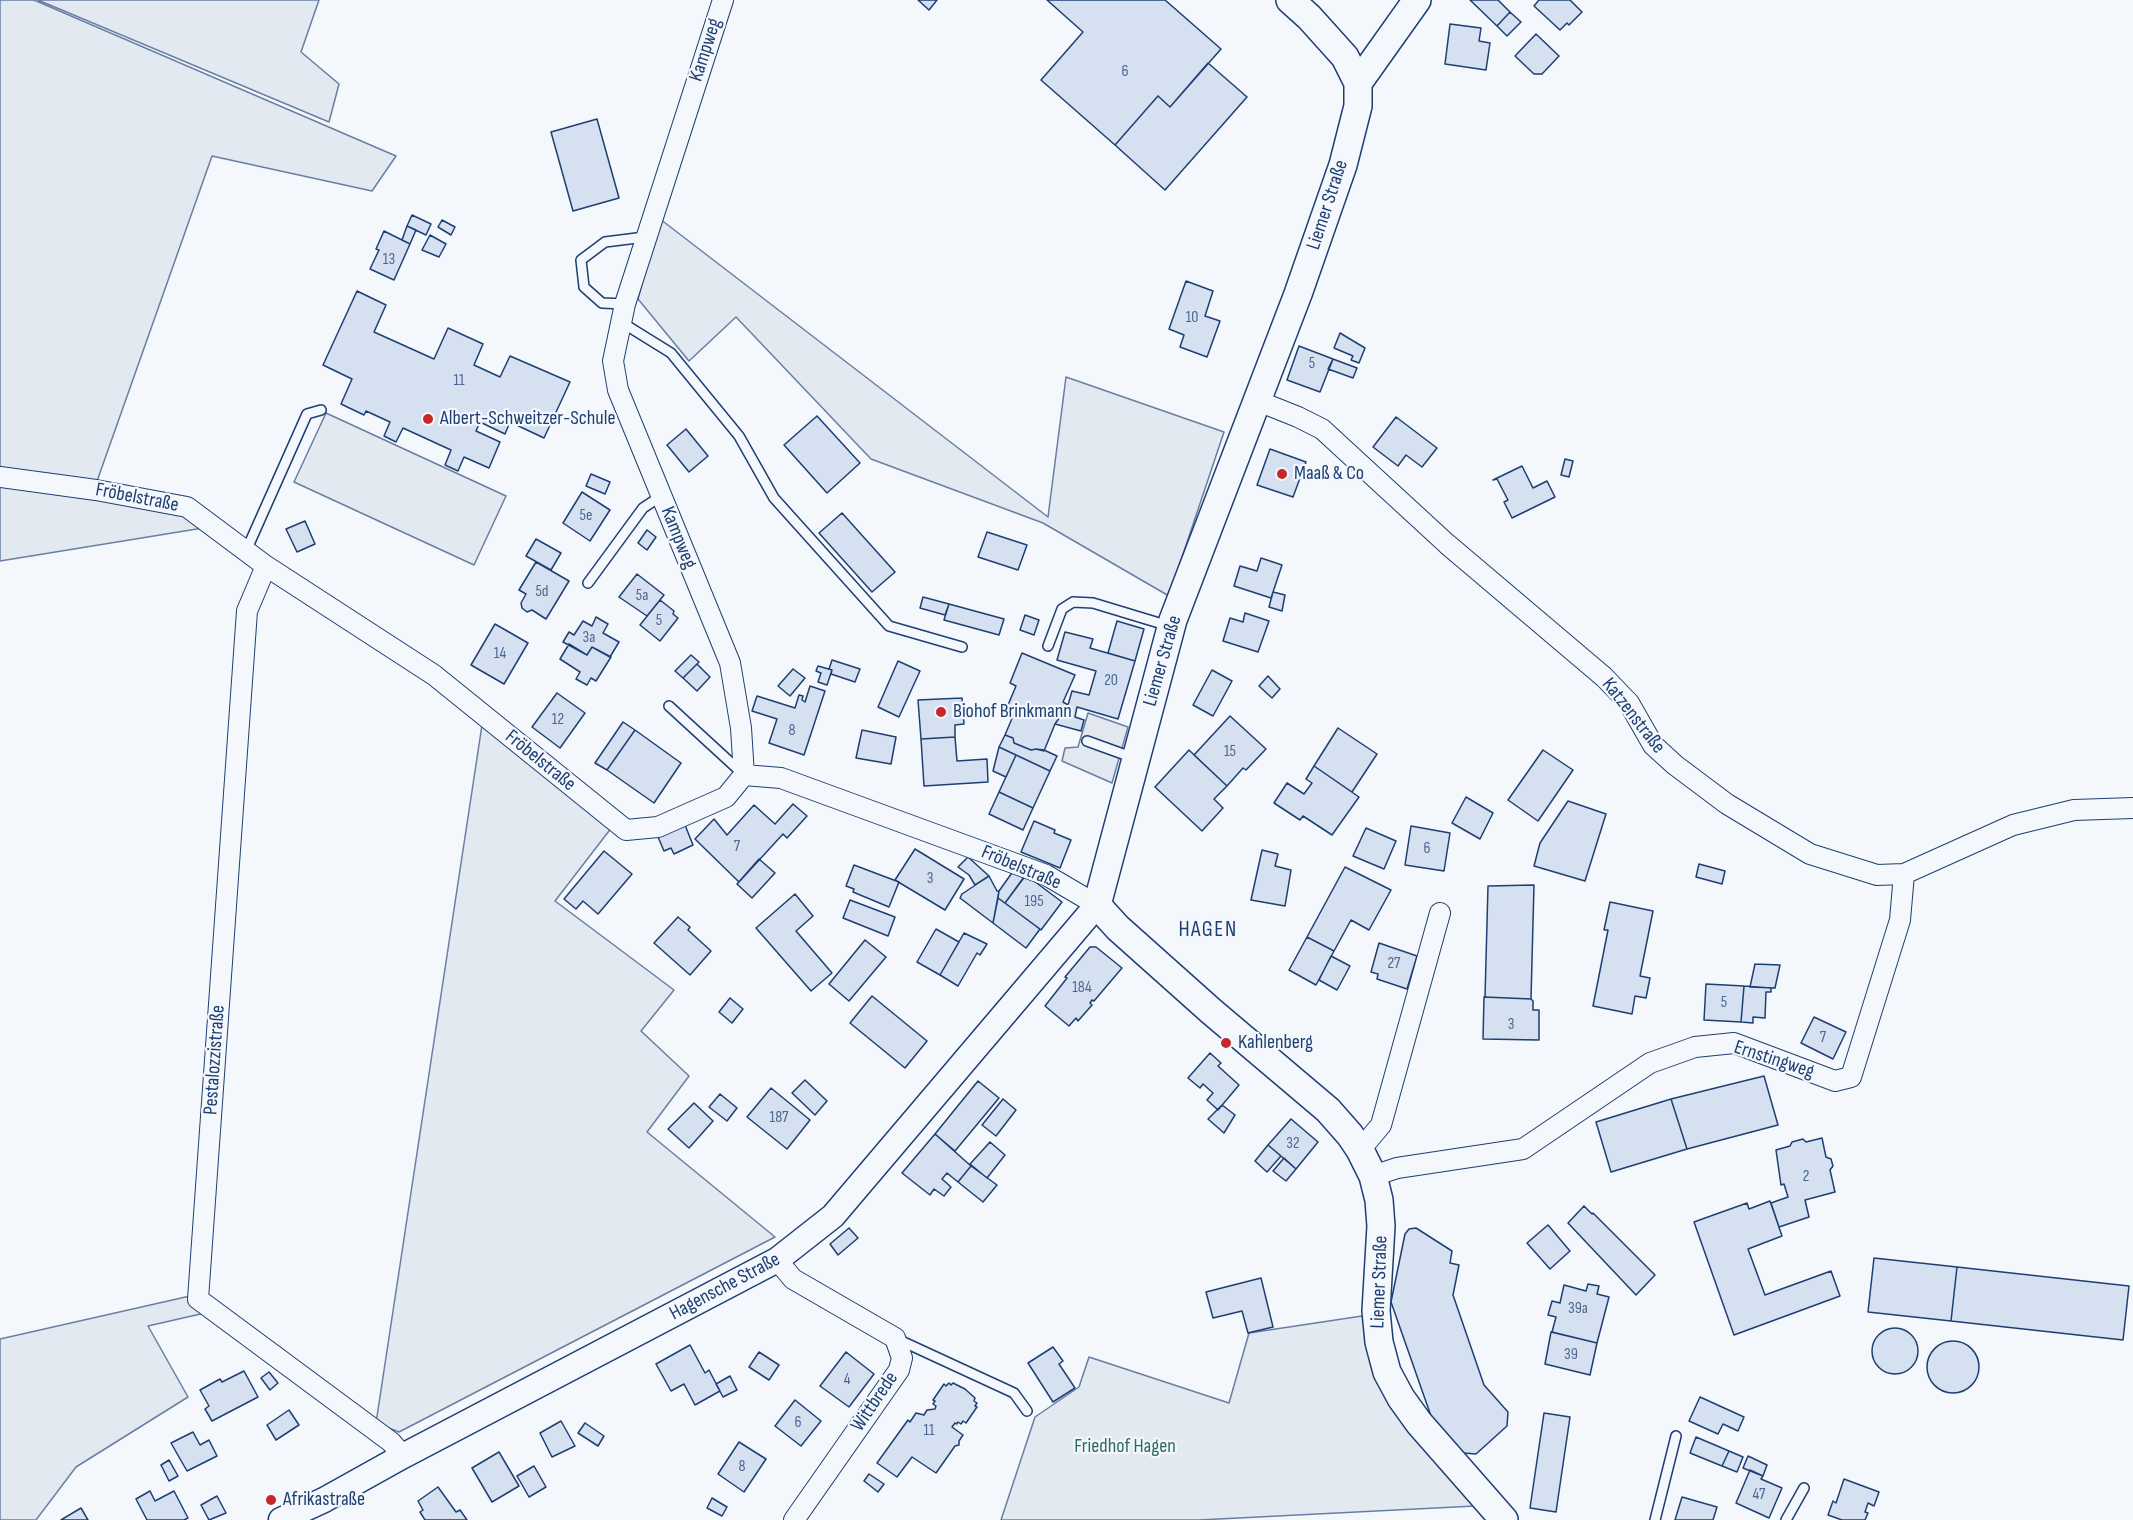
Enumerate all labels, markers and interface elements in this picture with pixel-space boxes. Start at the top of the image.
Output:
street label: Kampweg [685,15,727,85]
house number: 6 [1121,62,1129,82]
street label: Liemer Straße [1302,157,1354,253]
house number: 13 [383,250,395,270]
house number: 10 [1186,308,1198,328]
house number: 5 [1309,354,1315,374]
house number: 11 [453,371,465,391]
place label: Albert-Schweitzer-Schule [440,407,615,431]
marker: Albert-Schweitzer-Schule [421,412,435,426]
place label: Maaß & Co [1294,462,1364,486]
marker: Maaß & Co [1275,467,1289,481]
street label: Fröbelstraße [93,478,181,518]
street label: Kampweg [655,503,701,573]
house number: 5e [580,506,592,526]
house number: 5d [535,582,549,602]
house number: 5a [636,586,648,606]
house number: 5 [656,611,662,631]
street label: Liemer Straße [1139,613,1187,709]
house number: 3a [583,628,595,648]
house number: 14 [494,644,506,664]
house number: 20 [1104,671,1118,691]
street label: Katzenstraße [1596,673,1670,759]
place label: Biohof Brinkmann [953,700,1072,724]
marker: Biohof Brinkmann [934,705,948,719]
house number: 12 [552,710,564,730]
house number: 8 [788,721,796,741]
street label: Fröbelstraße [500,725,580,797]
house number: 15 [1224,742,1236,762]
house number: 7 [734,837,740,857]
house number: 6 [1423,839,1431,859]
street label: Fröbelstraße [978,841,1064,895]
house number: 3 [927,869,933,889]
house number: 195 [1024,892,1044,912]
district label: HAGEN [1178,917,1238,943]
house number: 27 [1387,954,1401,974]
house number: 184 [1072,978,1092,998]
house number: 5 [1721,993,1727,1013]
street label: Pestalozzistraße [199,1004,231,1116]
house number: 3 [1508,1015,1514,1035]
house number: 7 [1820,1028,1826,1048]
place label: Kahlenberg [1238,1031,1313,1055]
marker: Kahlenberg [1219,1036,1233,1050]
street label: Ernstingweg [1731,1036,1817,1084]
house number: 187 [770,1108,788,1128]
house number: 32 [1286,1134,1300,1154]
house number: 2 [1803,1167,1809,1187]
street label: Liemer Straße [1366,1235,1394,1329]
street label: Hagensche Straße [666,1248,784,1326]
house number: 39a [1568,1299,1588,1319]
house number: 39 [1564,1345,1578,1365]
street label: Wittbrede [846,1367,904,1437]
house number: 4 [844,1370,850,1390]
house number: 6 [794,1413,802,1433]
house number: 11 [923,1421,935,1441]
park label: Friedhof Hagen [1074,1435,1176,1459]
house number: 8 [738,1457,746,1477]
house number: 47 [1753,1485,1765,1505]
place label: Afrikastraße [283,1488,365,1512]
marker: Afrikastraße [264,1493,278,1507]

